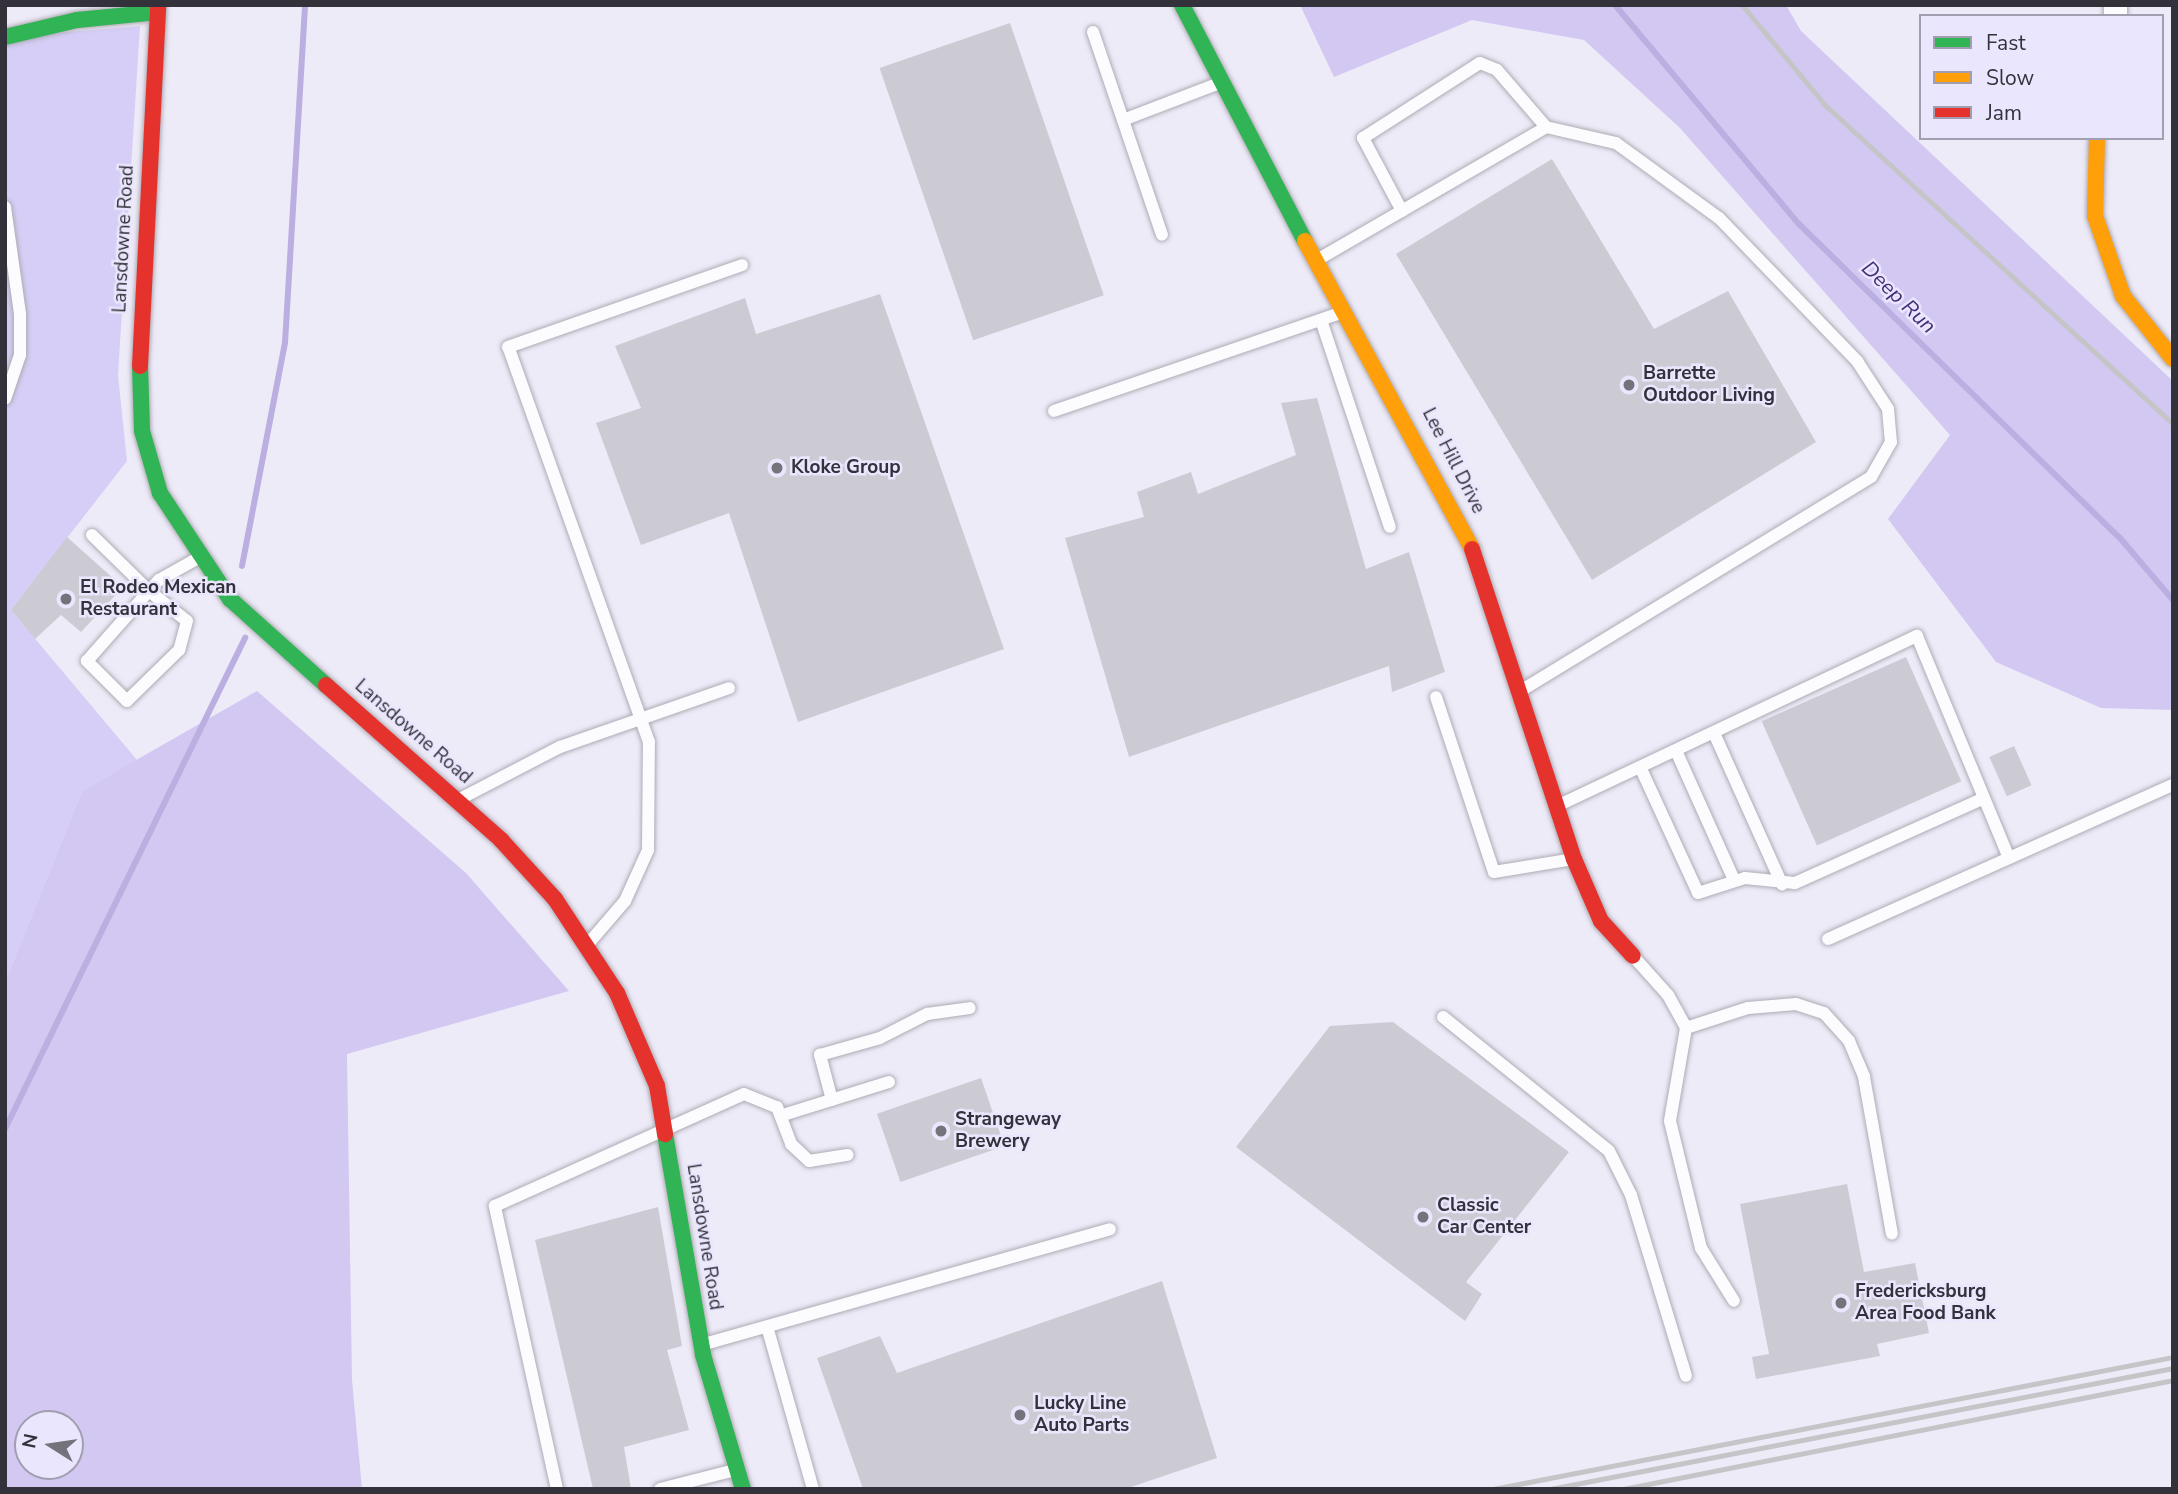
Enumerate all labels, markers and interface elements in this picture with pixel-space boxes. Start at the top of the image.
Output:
legend [1919,14,2164,140]
text: Fast [1986,29,2026,57]
text: Slow [1986,64,2034,92]
text: Jam [1986,99,2022,127]
street label: Lansdowne Road [109,165,139,313]
water label: Deep Run [1857,256,1941,338]
place label: Barrette Outdoor Living [1643,363,1775,407]
marker: Barrette Outdoor Living [1621,377,1637,393]
street label: Lee Hill Drive [1417,404,1489,518]
place label: Kloke Group [791,457,901,479]
marker: Kloke Group [769,460,785,476]
place label: El Rodeo Mexican Restaurant [80,577,236,621]
marker: El Rodeo Mexican Restaurant [58,591,74,607]
street label: Lansdowne Road [350,675,476,789]
place label: Strangeway Brewery [955,1109,1061,1153]
marker: Strangeway Brewery [933,1123,949,1139]
street label: Lansdowne Road [681,1162,727,1312]
place label: Classic Car Center [1437,1195,1531,1239]
marker: Classic Car Center [1415,1209,1431,1225]
place label: Fredericksburg Area Food Bank [1855,1281,1996,1325]
marker: Fredericksburg Area Food Bank [1833,1295,1849,1311]
place label: Lucky Line Auto Parts [1034,1393,1129,1437]
marker: Lucky Line Auto Parts [1012,1407,1028,1423]
north arrow [14,1410,84,1480]
text: N [16,1431,45,1451]

